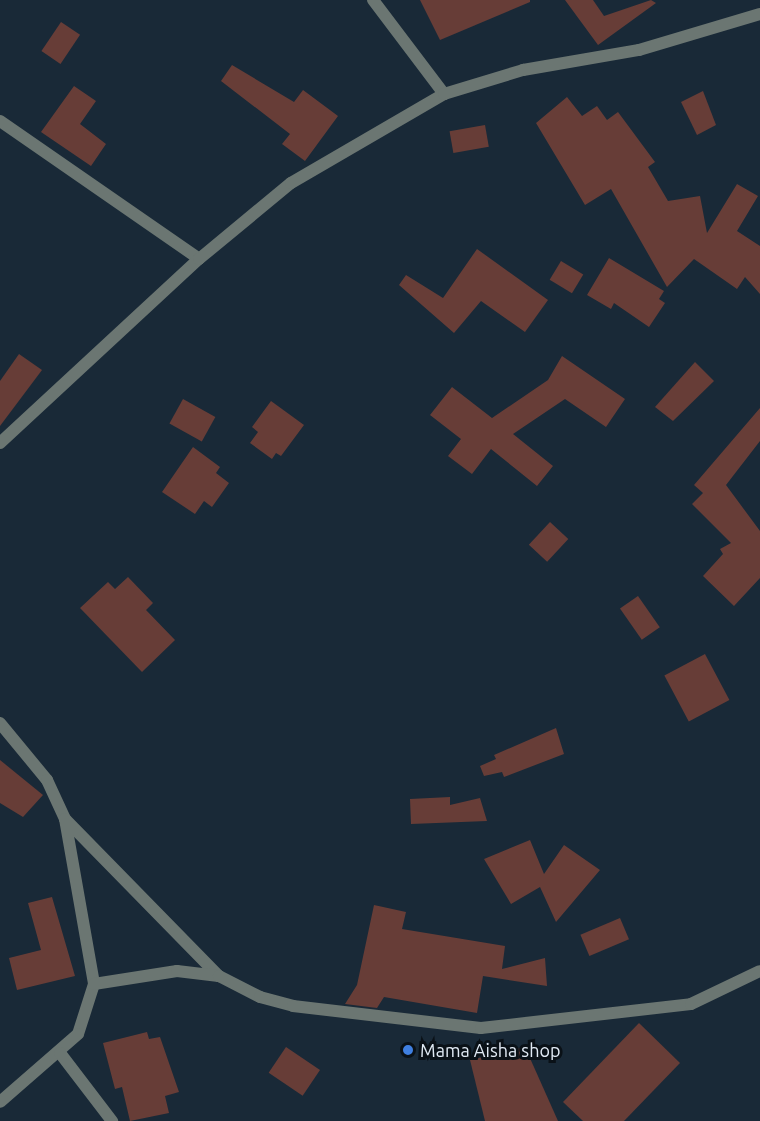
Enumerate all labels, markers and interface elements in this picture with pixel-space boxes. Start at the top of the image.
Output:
place label: Mama Aisha shop [420,1039,560,1061]
marker: Mama Aisha shop [401,1043,415,1057]

